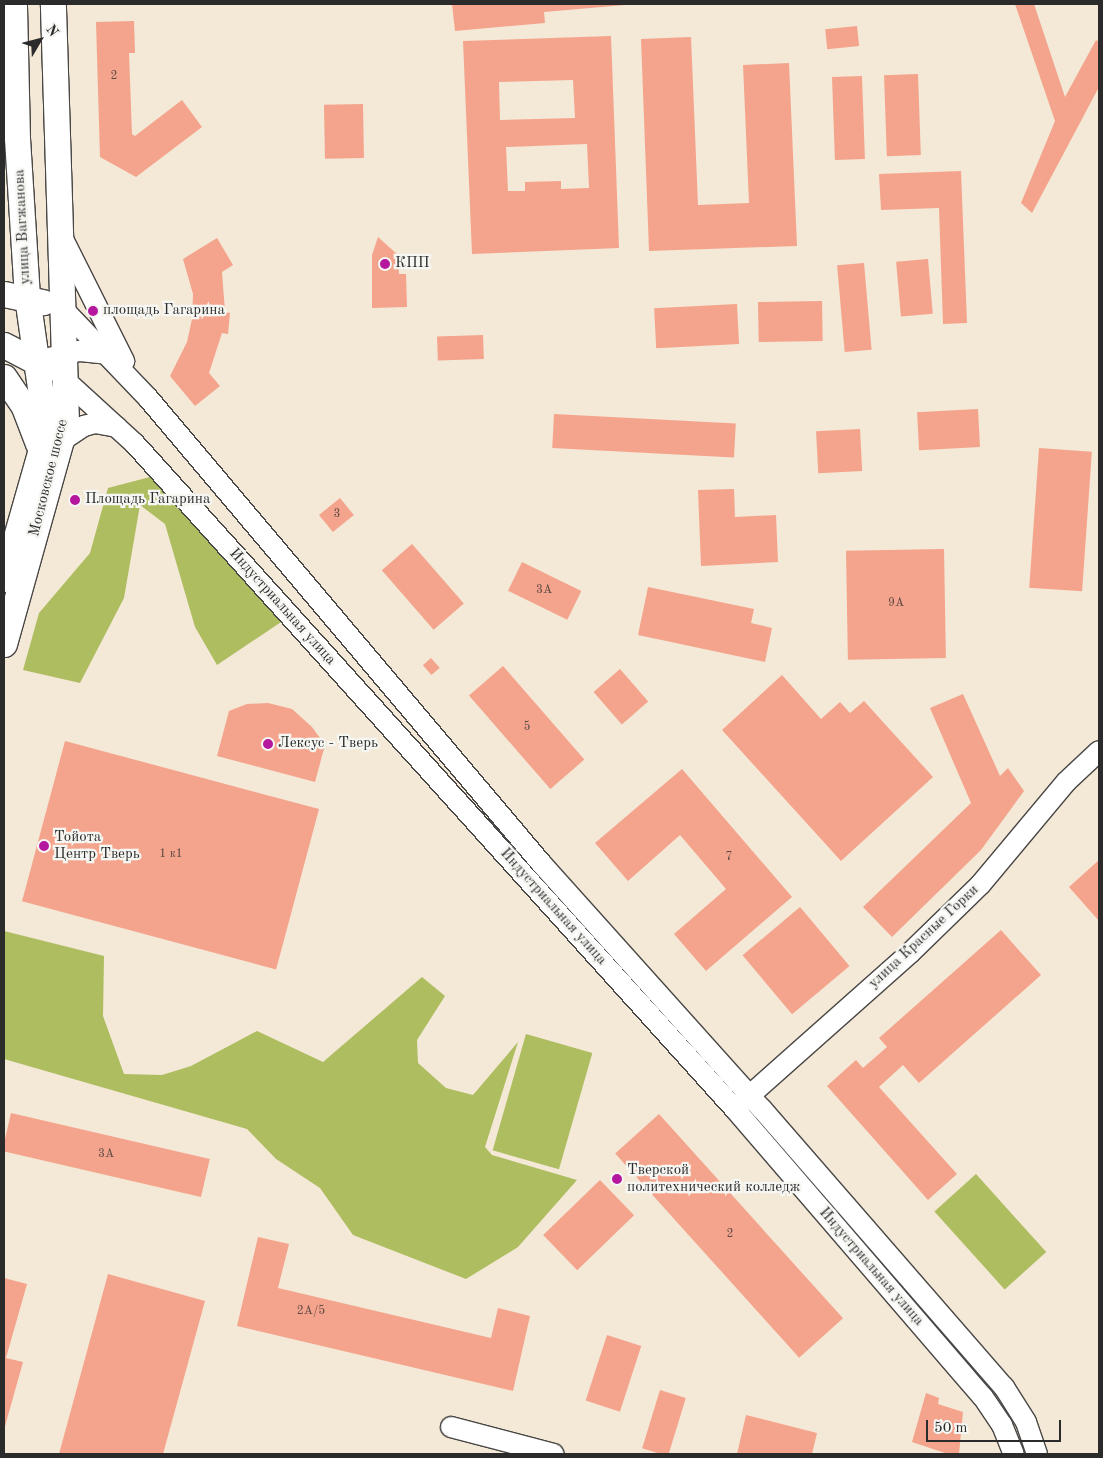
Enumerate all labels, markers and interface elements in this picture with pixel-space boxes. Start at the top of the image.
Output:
north arrow [15,15,65,65]
text: N [43,22,61,39]
house number: 2 [111,70,117,84]
street label: улица Вагжанова [11,169,35,285]
place label: КПП [395,255,430,273]
marker: КПП [379,258,391,270]
place label: площадь Гагарина [103,302,225,320]
marker: площадь Гагарина [87,305,99,317]
street label: Московское шоссе [26,418,72,538]
place label: Площадь Гагарина [85,491,210,509]
marker: Площадь Гагарина [69,494,81,506]
house number: 3 [334,508,340,522]
street label: Индустриальная улица [225,545,339,669]
house number: 3А [536,584,552,598]
house number: 9А [888,597,904,611]
house number: 5 [524,721,530,735]
place label: Лексус - Тверь [278,735,378,753]
marker: Лексус - Тверь [262,738,274,750]
place label: Тойота Центр Тверь [54,828,140,863]
marker: Тойота Центр Тверь [38,840,50,852]
street label: Индустриальная улица [496,845,610,969]
house number: 1 к1 [159,848,183,862]
house number: 7 [726,851,732,865]
street label: улица Красные Горки [865,881,983,993]
house number: 3А [98,1148,114,1162]
place label: Тверской политехнический колледж [627,1161,800,1196]
marker: Тверской политехнический колледж [611,1173,623,1185]
street label: Индустриальная улица [815,1204,927,1330]
house number: 2 [727,1228,733,1242]
house number: 2А/5 [297,1305,325,1319]
scale bar [928,1410,1063,1442]
text: 50 m [934,1421,968,1436]

